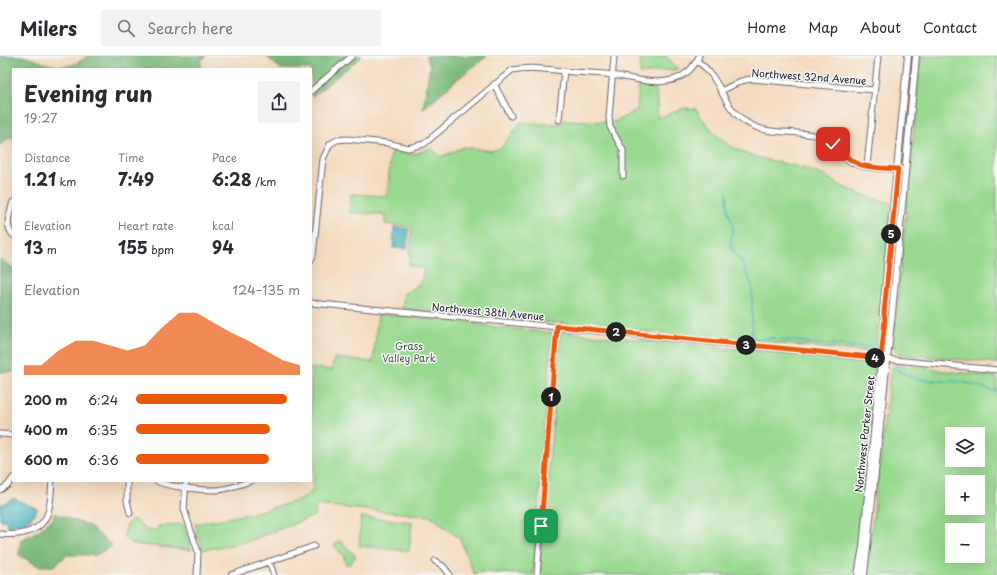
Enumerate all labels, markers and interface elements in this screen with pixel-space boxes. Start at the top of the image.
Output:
search box [101,10,381,46]
text: Milers [20,14,77,42]
text: Search here [147,16,233,39]
icon: search [115,17,137,39]
text: Home [747,17,786,38]
text: Map [808,17,838,38]
text: About [860,17,901,38]
text: Contact [923,17,977,38]
street label: Northwest 32nd Avenue [751,64,868,88]
text: Evening run [24,76,153,109]
button: share [258,81,300,123]
text: 19:27 [24,108,57,127]
pin [816,127,850,161]
icon: check [822,133,844,155]
text: Distance [24,149,70,166]
text: Time [118,149,144,166]
text: Pace [212,149,237,166]
text: 1.21 [24,166,56,192]
text: 7:49 [118,166,154,192]
text: 6:28 [212,166,252,192]
text: km [56,173,76,190]
text: /km [252,173,276,190]
text: Elevation [24,217,71,234]
text: Heart rate [118,217,174,234]
text: kcal [212,217,234,234]
pin: 5 [881,224,901,244]
text: 5 [887,225,895,242]
text: 13 [24,234,43,260]
text: 155 [118,234,148,260]
text: 94 [212,234,234,260]
text: m [43,241,57,258]
text: bpm [148,241,174,258]
text: Elevation [24,280,80,299]
text: 124–135 m [232,280,300,299]
street label: Northwest 38th Avenue [431,299,545,323]
pin: 2 [606,322,626,342]
text: 2 [612,323,620,340]
pin: 3 [736,335,756,355]
text: 3 [742,336,750,353]
park label: Grass Valley Park [382,338,436,365]
pin: 4 [865,348,885,368]
text: 4 [871,349,879,366]
street label: Northwest Parker Street [850,375,878,493]
pin: 1 [541,387,561,407]
text: 1 [548,388,554,405]
text: 200 m [24,390,68,409]
text: 6:24 [88,390,118,409]
text: 400 m [24,420,68,439]
text: 6:35 [88,420,117,439]
map controls [945,427,985,563]
button: layers [945,427,985,467]
text: 600 m [24,450,68,469]
text: 6:36 [88,450,119,469]
button: + [945,475,985,515]
pin [524,509,558,543]
icon: arrive [530,515,552,537]
button: − [945,523,985,563]

